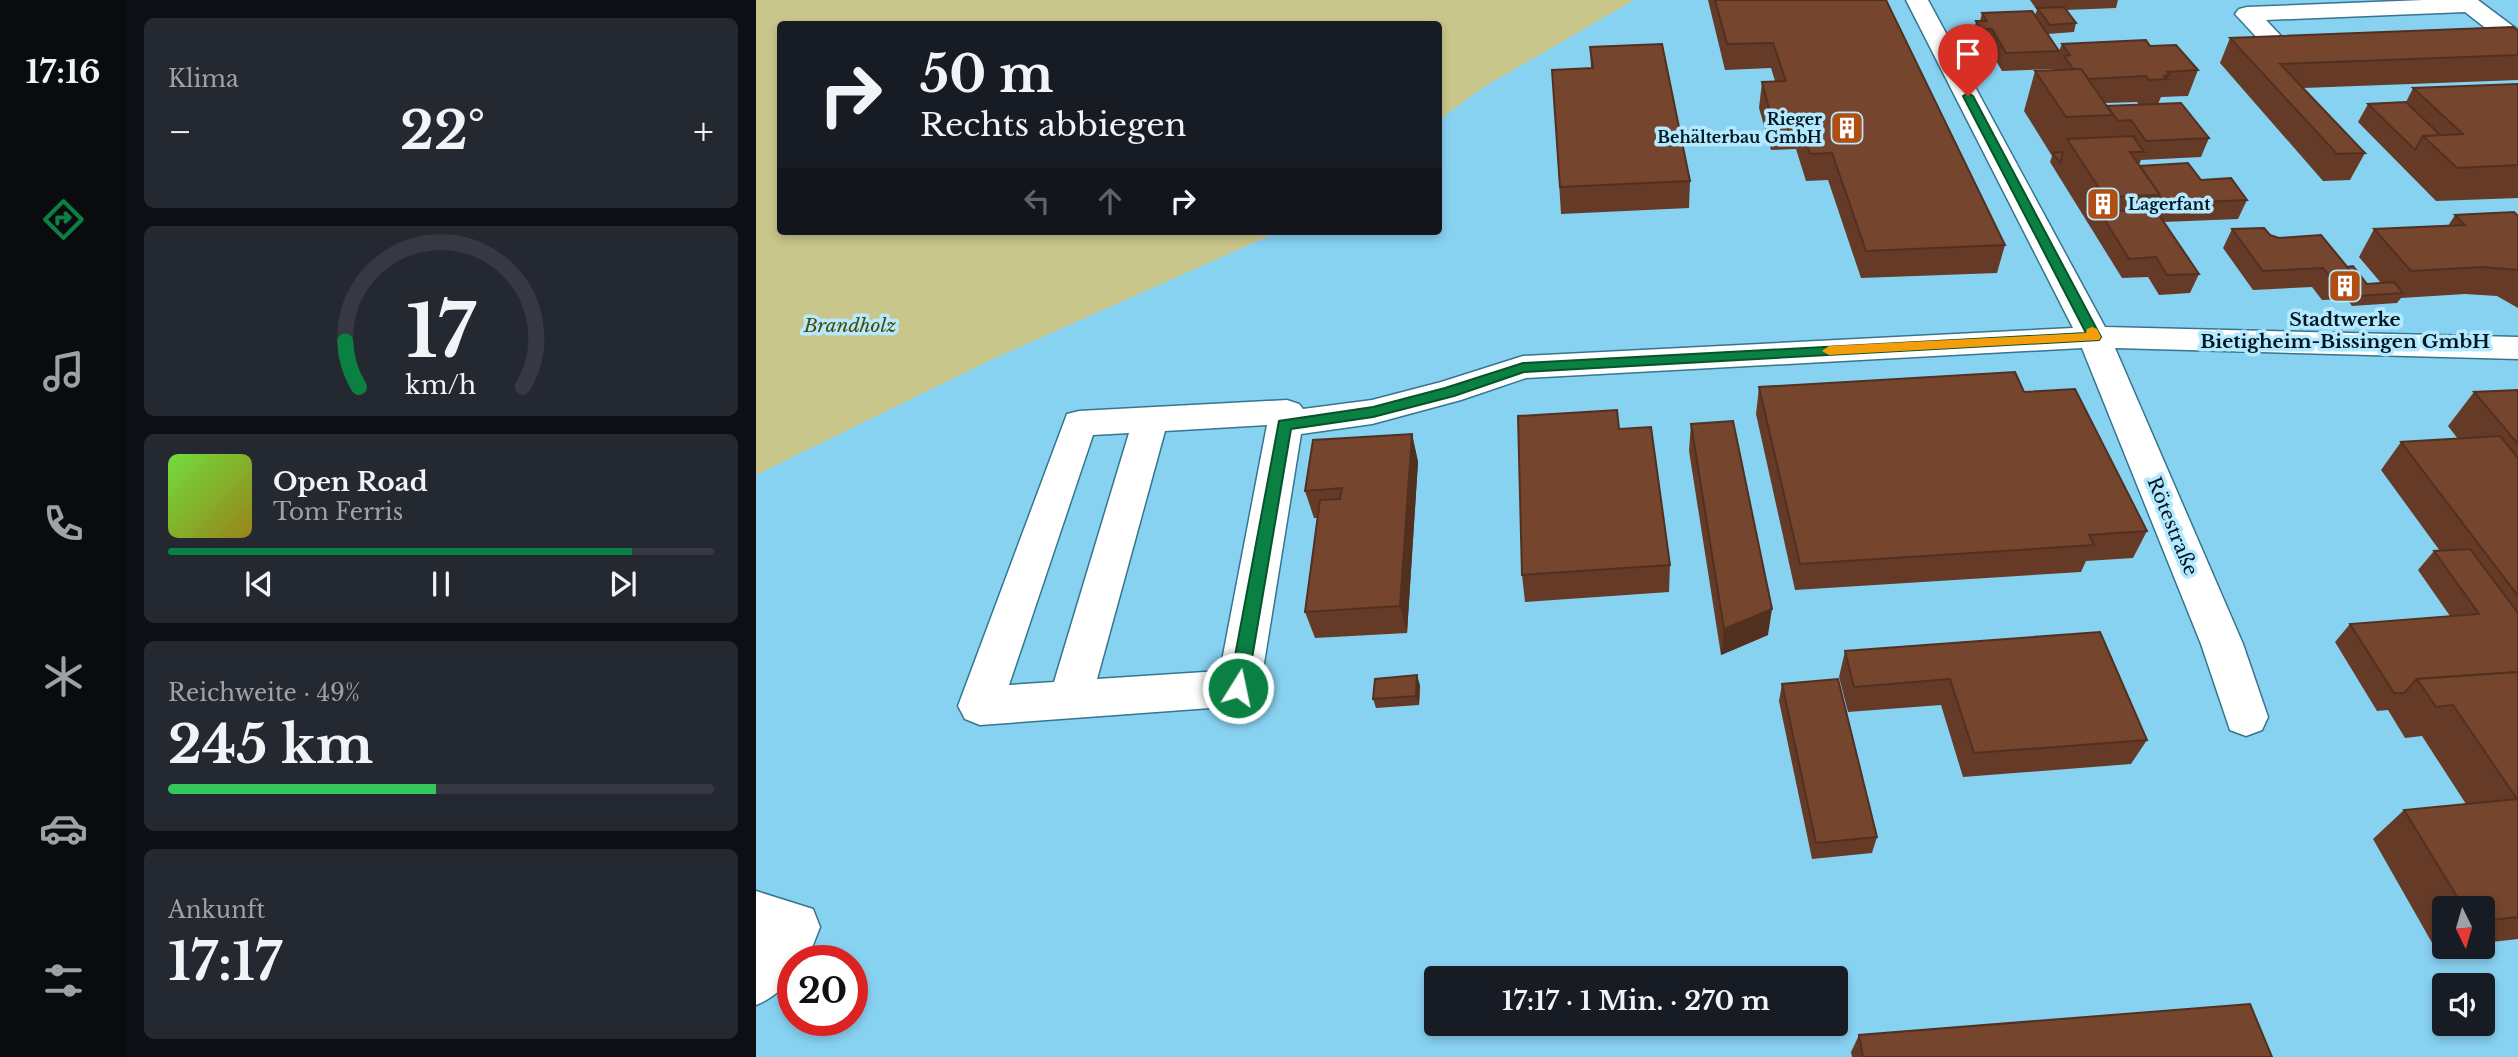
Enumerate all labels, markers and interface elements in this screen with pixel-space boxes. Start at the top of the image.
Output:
pin [1938,24,1998,96]
icon: arrive [1949,35,1987,73]
text: 50 m [920,44,1053,105]
icon: right [805,49,896,140]
text: 17:16 [25,52,101,92]
text: Klima [168,65,239,93]
text: 22° [400,99,485,163]
text: Rechts abbiegen [920,105,1187,145]
text: − [168,108,192,155]
text: + [693,108,714,155]
place label: Rieger Behälterbau GmbH [1657,109,1822,147]
building icon: Rieger Behälterbau GmbH [1828,109,1866,147]
icon: left [1018,182,1056,220]
icon: ahead [1091,182,1129,220]
icon: right [1164,182,1202,220]
building icon: Lagerfant [2084,185,2122,223]
place label: Lagerfant [2128,194,2211,214]
icon: directions [39,195,88,244]
building icon: Stadtwerke Bietigheim-Bissingen GmbH [2326,267,2364,305]
text: 17 [406,286,477,377]
place label: Stadtwerke Bietigheim-Bissingen GmbH [2200,308,2490,353]
park label: Brandholz [803,314,896,337]
icon: music [39,347,88,396]
text: km/h [406,369,476,400]
text: Open Road [273,466,428,498]
street label: Rötestraße [2142,473,2203,579]
text: Tom Ferris [273,498,403,526]
icon: phone [39,499,88,548]
icon: previous [240,565,278,603]
icon: pause [422,565,460,603]
icon: next [604,565,642,603]
position arrow [1201,651,1275,725]
icon: climate [39,652,88,701]
text: Reichweite · 49% [168,679,360,707]
text: 245 km [168,713,373,777]
icon: car [39,804,88,853]
text: Ankunft [168,896,265,924]
north arrow [2432,896,2496,959]
map controls [2432,896,2495,1036]
text: 17:17 [168,930,282,994]
speed limit sign: 20 [777,945,868,1036]
icon: filters [39,956,88,1005]
button: sound [2432,973,2495,1036]
text: 17:17 · 1 Min. · 270 m [1502,985,1770,1017]

